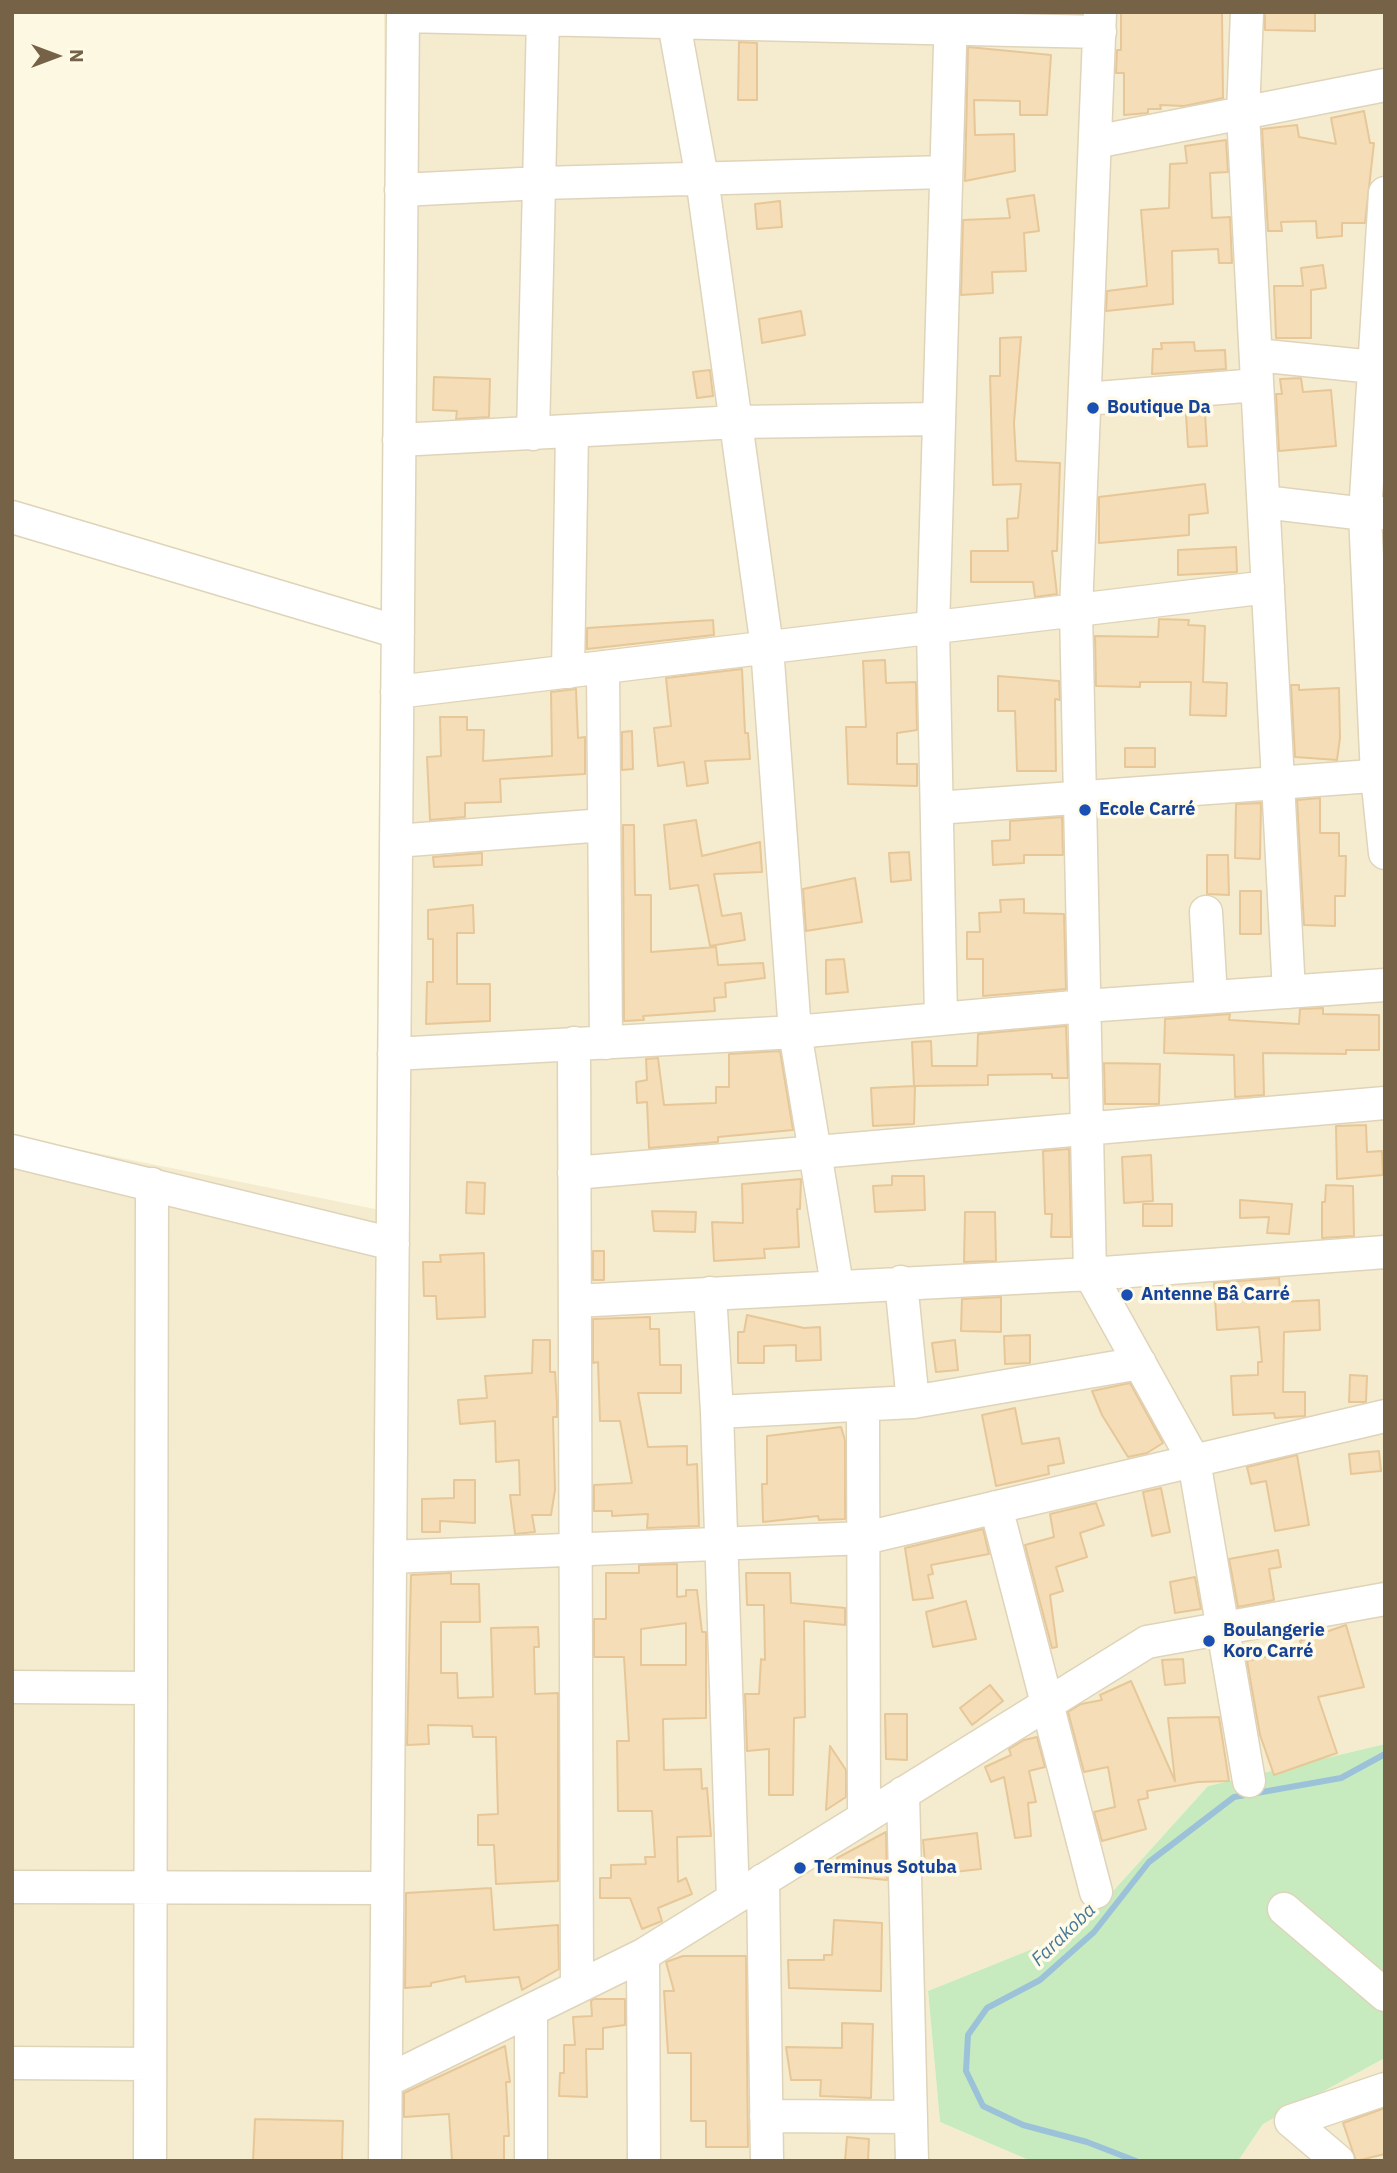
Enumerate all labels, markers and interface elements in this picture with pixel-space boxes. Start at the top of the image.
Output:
north arrow [21,21,91,91]
text: N [65,49,89,63]
place label: Boutique Da [1107,397,1211,419]
marker: Boutique Da [1085,400,1101,416]
place label: Ecole Carré [1099,799,1195,821]
marker: Ecole Carré [1077,802,1093,818]
place label: Antenne Bâ Carré [1141,1284,1290,1306]
marker: Antenne Bâ Carré [1119,1287,1135,1303]
place label: Boulangerie Koro Carré [1223,1620,1325,1662]
marker: Boulangerie Koro Carré [1201,1633,1217,1649]
place label: Terminus Sotuba [814,1857,957,1879]
marker: Terminus Sotuba [792,1860,808,1876]
water label: Farakoba [1027,1899,1101,1971]

